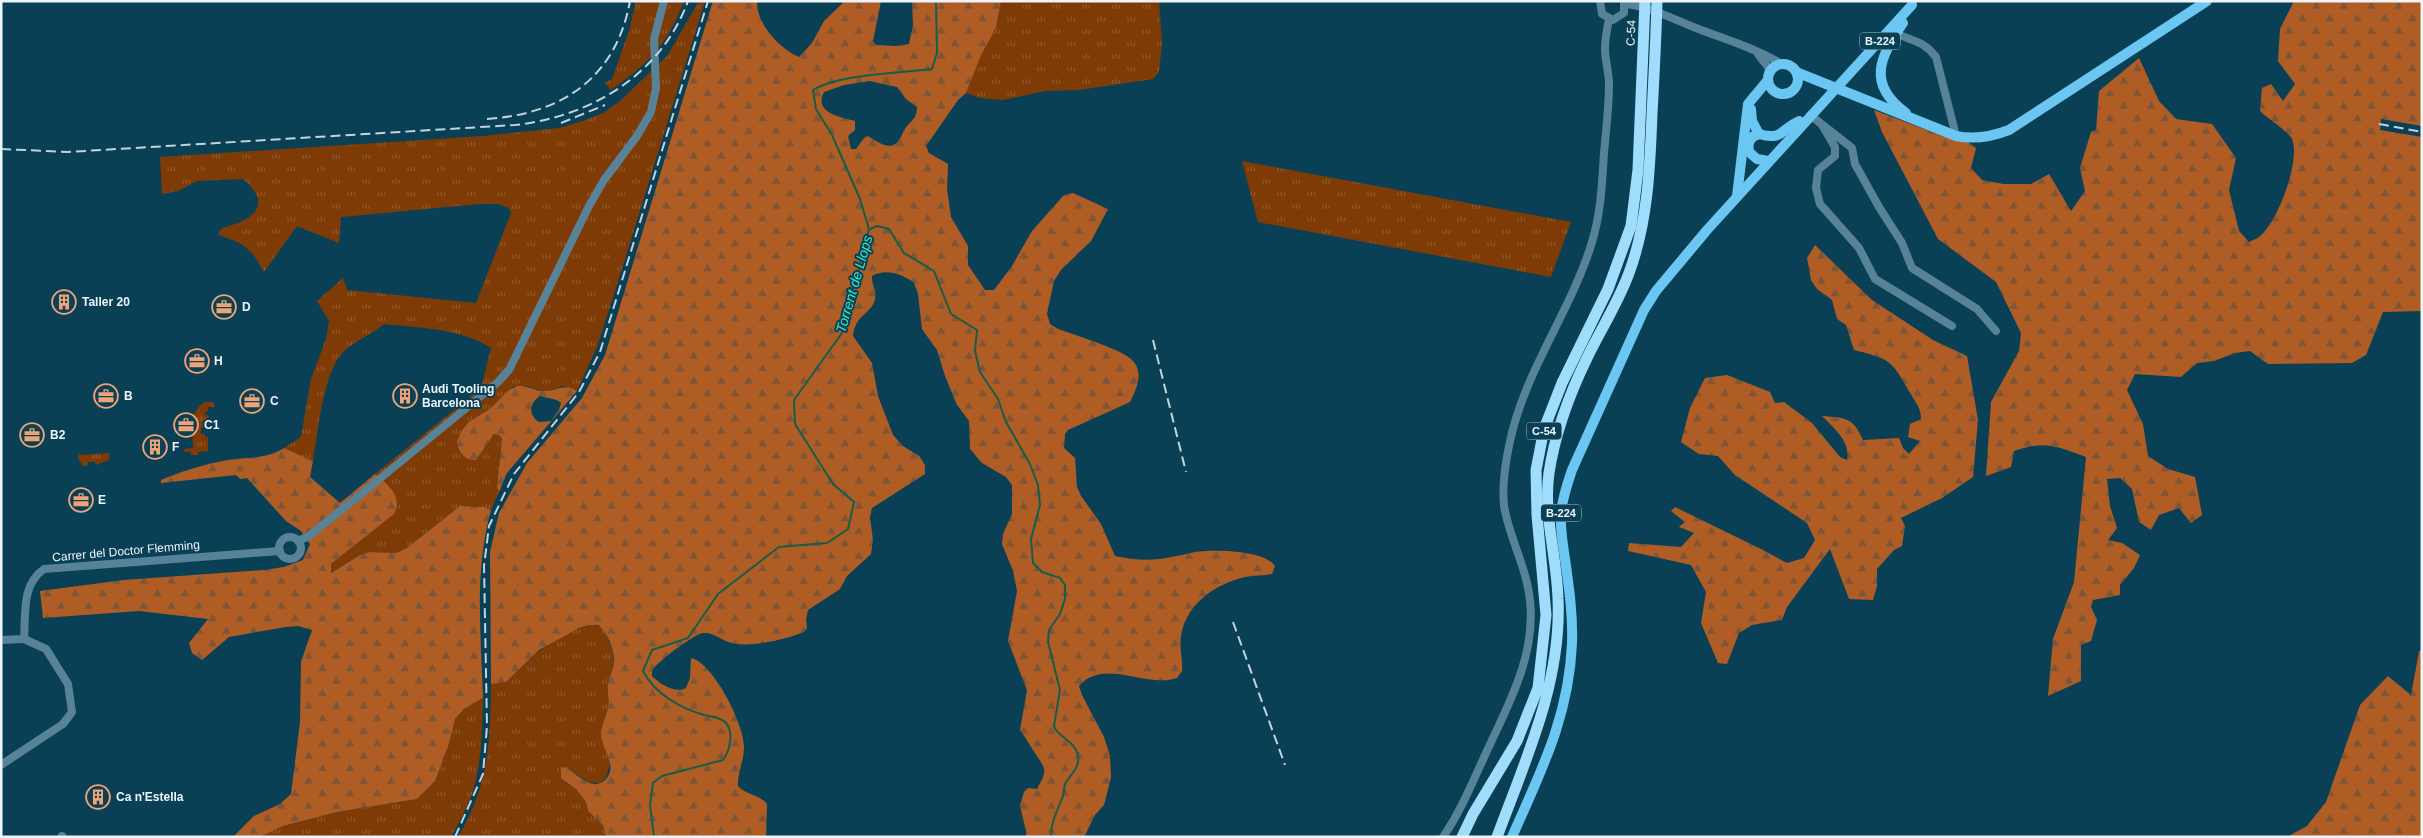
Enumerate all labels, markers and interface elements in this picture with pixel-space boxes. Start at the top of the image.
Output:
street label: C-54 [1624,19,1638,46]
road number: B-224 [1860,32,1900,49]
water label: Torrent de Llops [832,233,876,335]
building icon: Taller 20 [51,289,77,315]
office icon: D [211,294,237,320]
place label: Taller 20 [82,295,130,309]
place label: D [242,300,251,314]
office icon: H [184,348,210,374]
place label: H [214,354,223,368]
place label: Audi Tooling Barcelona [422,382,494,410]
office icon: B [93,383,119,409]
building icon: Audi Tooling Barcelona [392,383,418,409]
office icon: C [239,388,265,414]
place label: B [124,389,133,403]
place label: C [270,394,279,408]
office icon: C1 [173,412,199,438]
place label: C1 [204,418,220,432]
office icon: B2 [19,422,45,448]
road number: C-54 [1526,422,1562,440]
place label: B2 [50,428,66,442]
building icon: F [142,434,168,460]
place label: F [172,440,179,454]
office icon: E [68,487,94,513]
place label: E [98,493,106,507]
road number: B-224 [1541,504,1581,522]
street label: Carrer del Doctor Flemming [52,538,200,564]
building icon: Ca n'Estella [85,784,111,810]
place label: Ca n'Estella [116,790,184,804]

